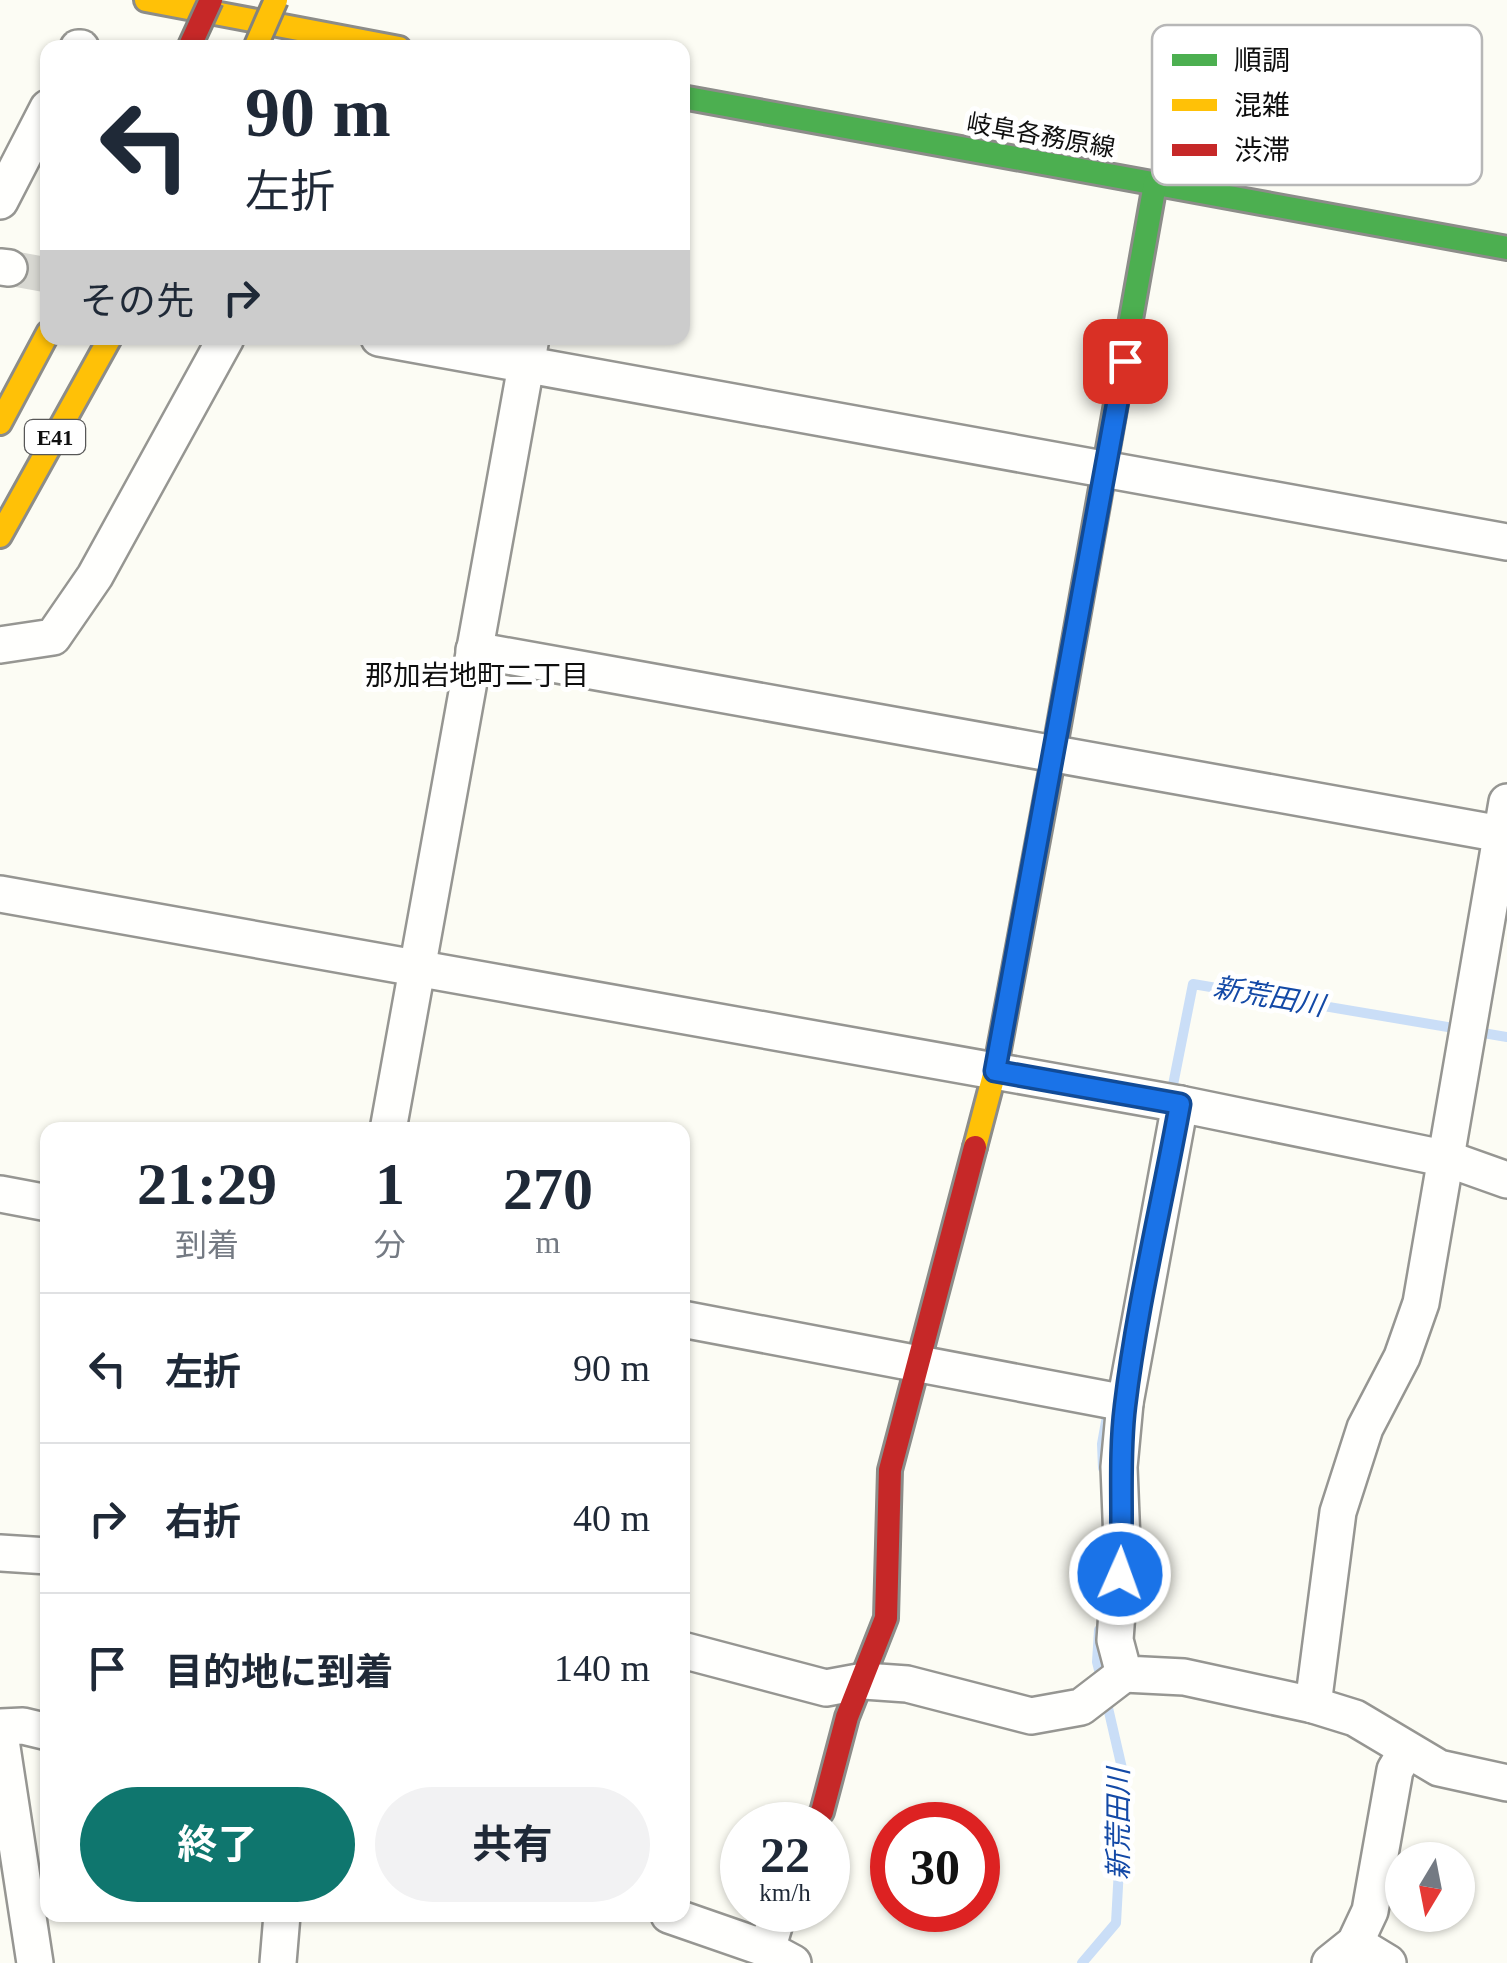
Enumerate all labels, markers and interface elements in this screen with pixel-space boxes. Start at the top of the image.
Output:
legend [1152,25,1482,185]
text: 順調 [1234,45,1290,76]
text: 90 m [245,74,391,151]
icon: left [80,80,210,210]
text: 混雑 [1234,90,1290,121]
street label: 岐阜各務原線 [965,109,1117,162]
text: 渋滞 [1234,135,1290,166]
text: 左折 [245,167,335,217]
icon: right [214,270,269,325]
text: その先 [80,280,194,322]
pin [1083,319,1168,404]
icon: arrive [1098,334,1153,389]
road number: E41 [25,420,85,454]
district label: 那加岩地町二丁目 [365,660,589,691]
water label: 新荒田川 [1211,972,1330,1022]
text: 21:29 [137,1151,277,1217]
text: 1 [375,1151,405,1217]
text: 270 [503,1156,593,1222]
text: m [536,1224,560,1260]
text: 到着 [175,1227,239,1263]
text: 分 [374,1227,406,1263]
icon: left [80,1341,135,1396]
text: 90 m [573,1347,650,1389]
text: 左折 [165,1351,241,1393]
icon: right [80,1491,135,1546]
text: 40 m [573,1497,650,1539]
text: 右折 [165,1501,241,1543]
position arrow [1068,1522,1172,1626]
icon: arrive [80,1641,135,1696]
text: 140 m [554,1647,650,1689]
text: 目的地に到着 [165,1651,393,1693]
water label: 新荒田川 [1103,1765,1134,1880]
button: 終了 [80,1787,355,1902]
button: 共有 [375,1787,650,1902]
speed limit sign: 30 [870,1802,1000,1932]
text: 22 [760,1827,810,1883]
north arrow [1385,1842,1475,1932]
map controls [1385,1842,1475,1932]
text: km/h [759,1879,811,1906]

